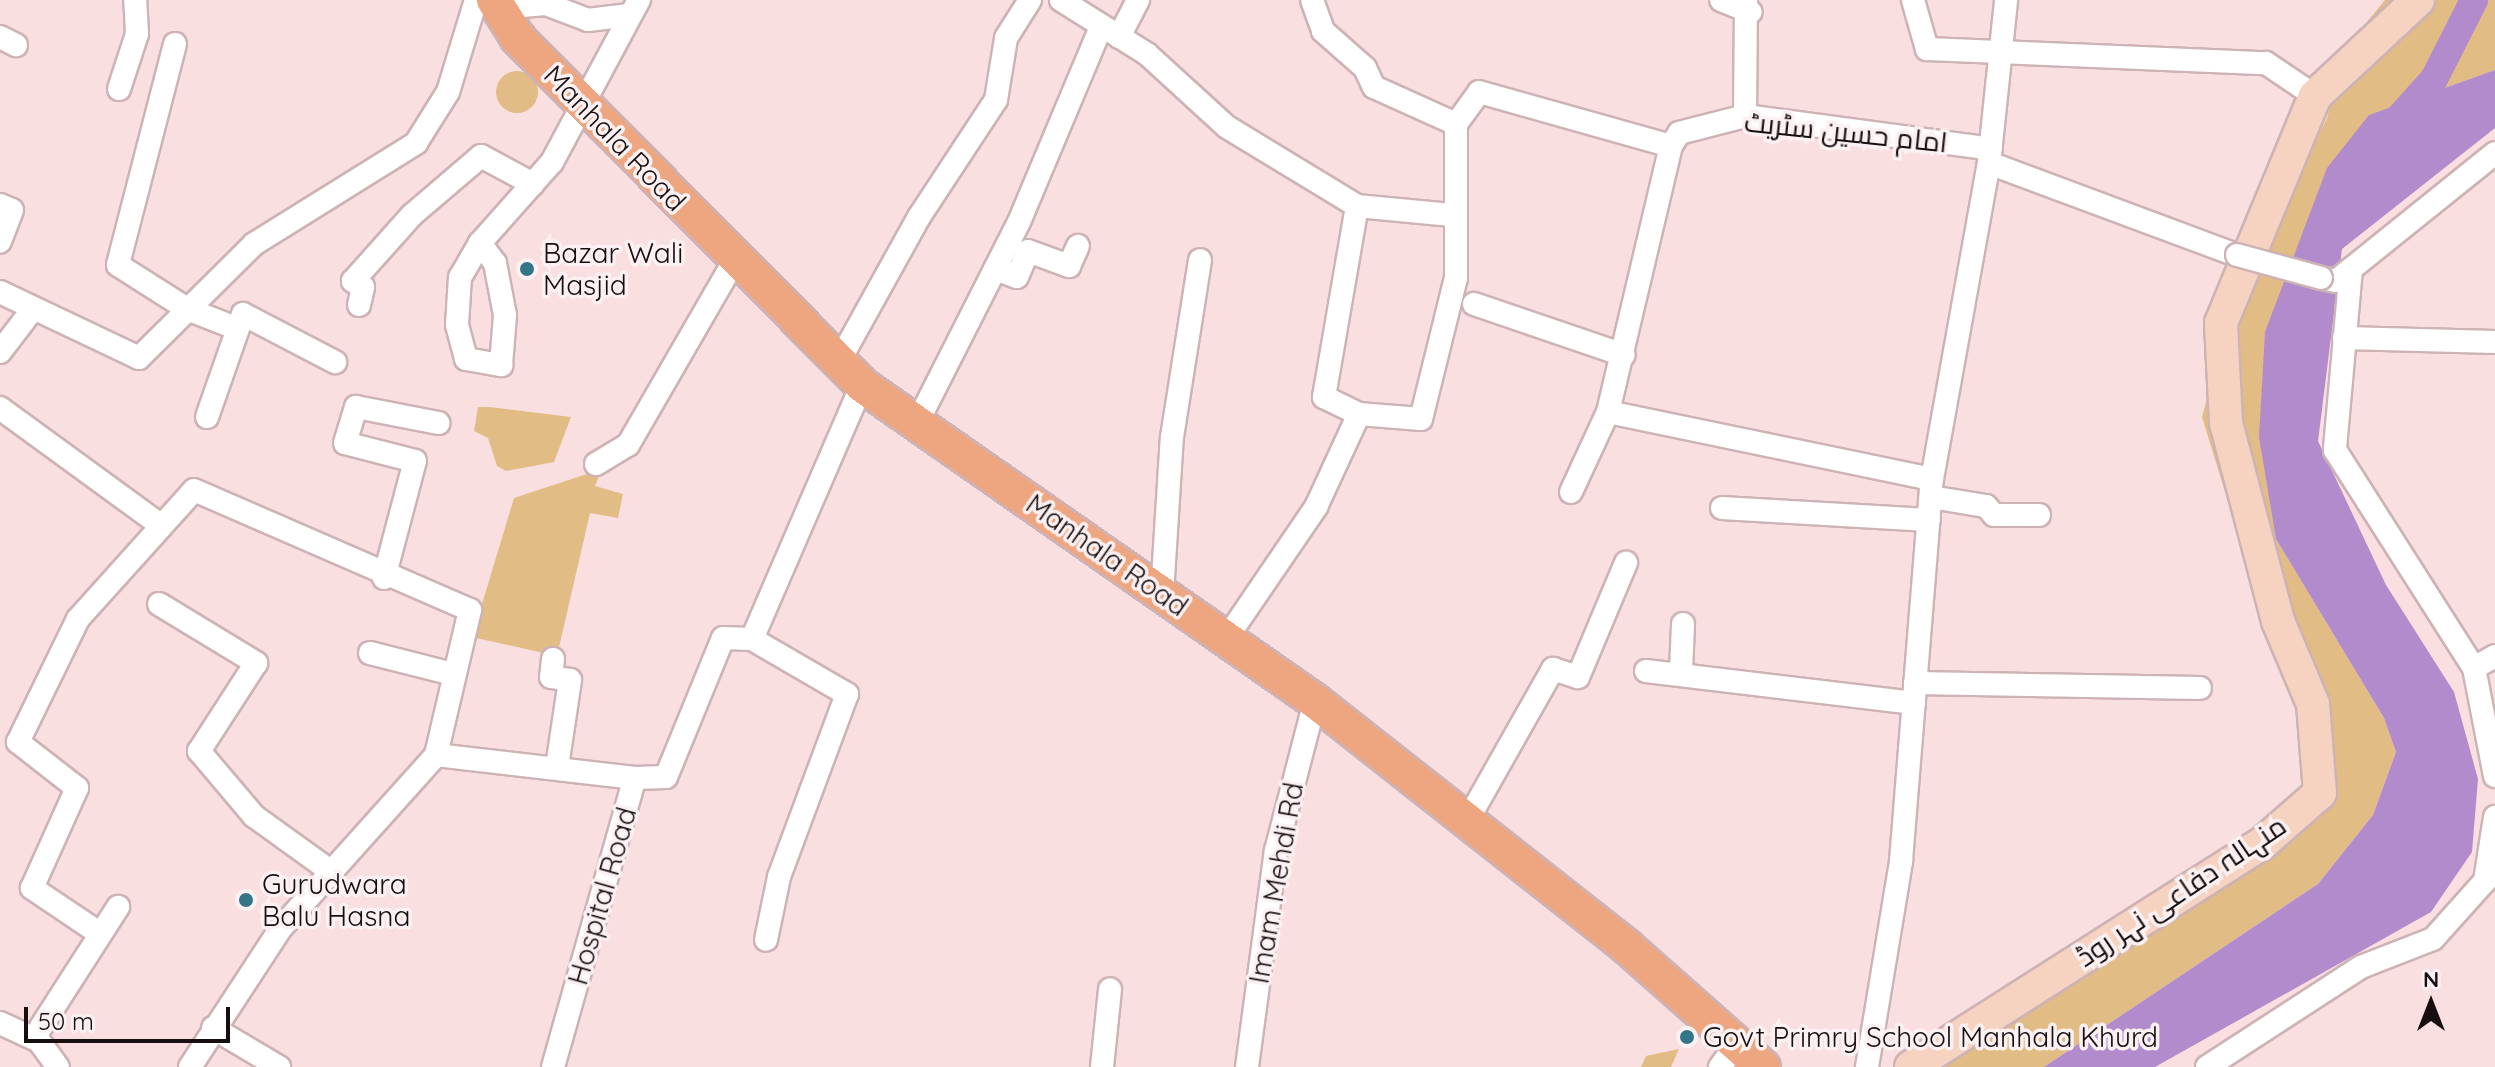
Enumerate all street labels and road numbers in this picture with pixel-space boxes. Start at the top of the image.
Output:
street label: Manhala Road [537,58,693,218]
street label: امام حسین سٹریٹ [1743,105,1949,159]
street label: Manhala Road [1020,487,1194,623]
street label: Imam Mehdi Rd [1242,780,1310,986]
street label: Hospital Road [561,803,643,989]
street label: منہالہ دفاعی نہر روڈ [2070,808,2292,974]

